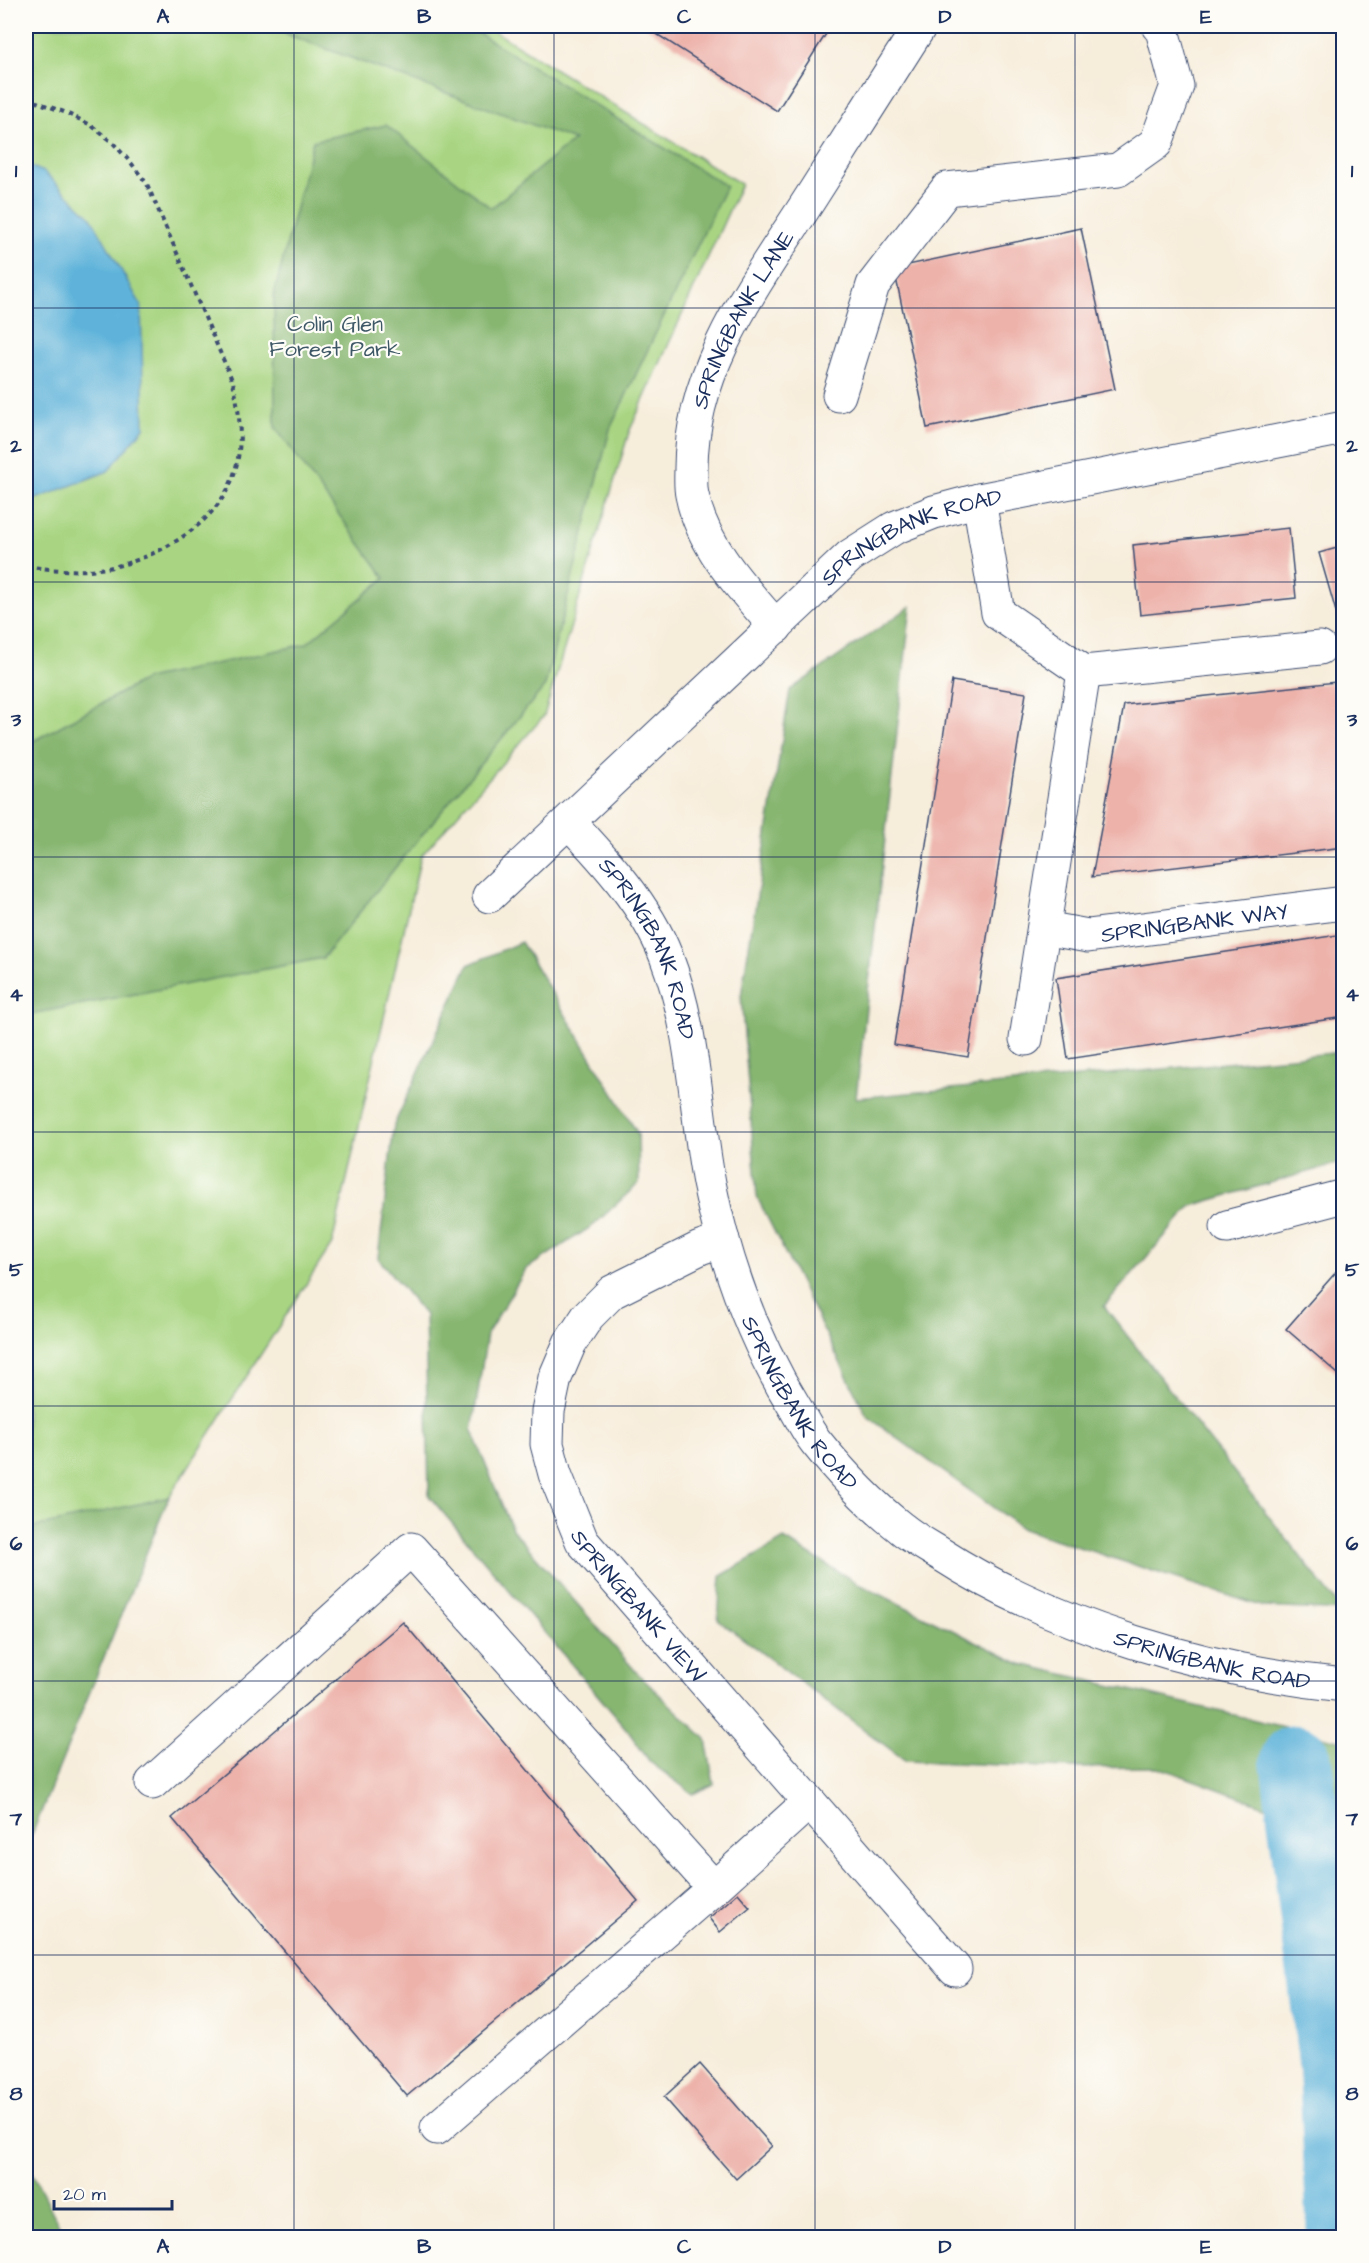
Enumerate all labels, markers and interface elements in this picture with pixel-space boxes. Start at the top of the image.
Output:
text: A [157,3,170,31]
text: B [417,3,432,31]
text: C [677,3,692,31]
text: D [939,3,952,31]
text: E [1200,3,1212,31]
text: 1 [15,157,18,185]
text: 1 [1351,157,1354,185]
street label: SPRINGBANK LANE [685,225,802,412]
park label: Colin Glen Forest Park [269,309,401,365]
text: 2 [9,432,22,460]
text: 2 [1345,432,1358,460]
street label: SPRINGBANK ROAD [814,482,1005,593]
text: 3 [10,706,22,734]
text: 3 [1346,706,1358,734]
street label: SPRINGBANK ROAD [591,851,702,1042]
street label: SPRINGBANK WAY [1099,896,1290,951]
text: 4 [9,981,23,1009]
text: 4 [1345,981,1359,1009]
text: 5 [9,1256,24,1284]
text: 5 [1345,1256,1360,1284]
street label: SPRINGBANK ROAD [733,1311,865,1497]
street label: SPRINGBANK VIEW [562,1526,712,1690]
text: 6 [10,1530,23,1558]
text: 6 [1346,1530,1359,1558]
street label: SPRINGBANK ROAD [1110,1622,1312,1698]
text: 7 [9,1805,23,1833]
text: 7 [1345,1805,1359,1833]
text: 8 [10,2080,23,2108]
text: 8 [1346,2080,1359,2108]
scale bar [54,2173,172,2211]
text: 20 m [63,2182,106,2207]
text: A [157,2233,170,2261]
text: B [417,2233,432,2261]
text: C [677,2233,692,2261]
text: D [939,2233,952,2261]
text: E [1200,2233,1212,2261]

